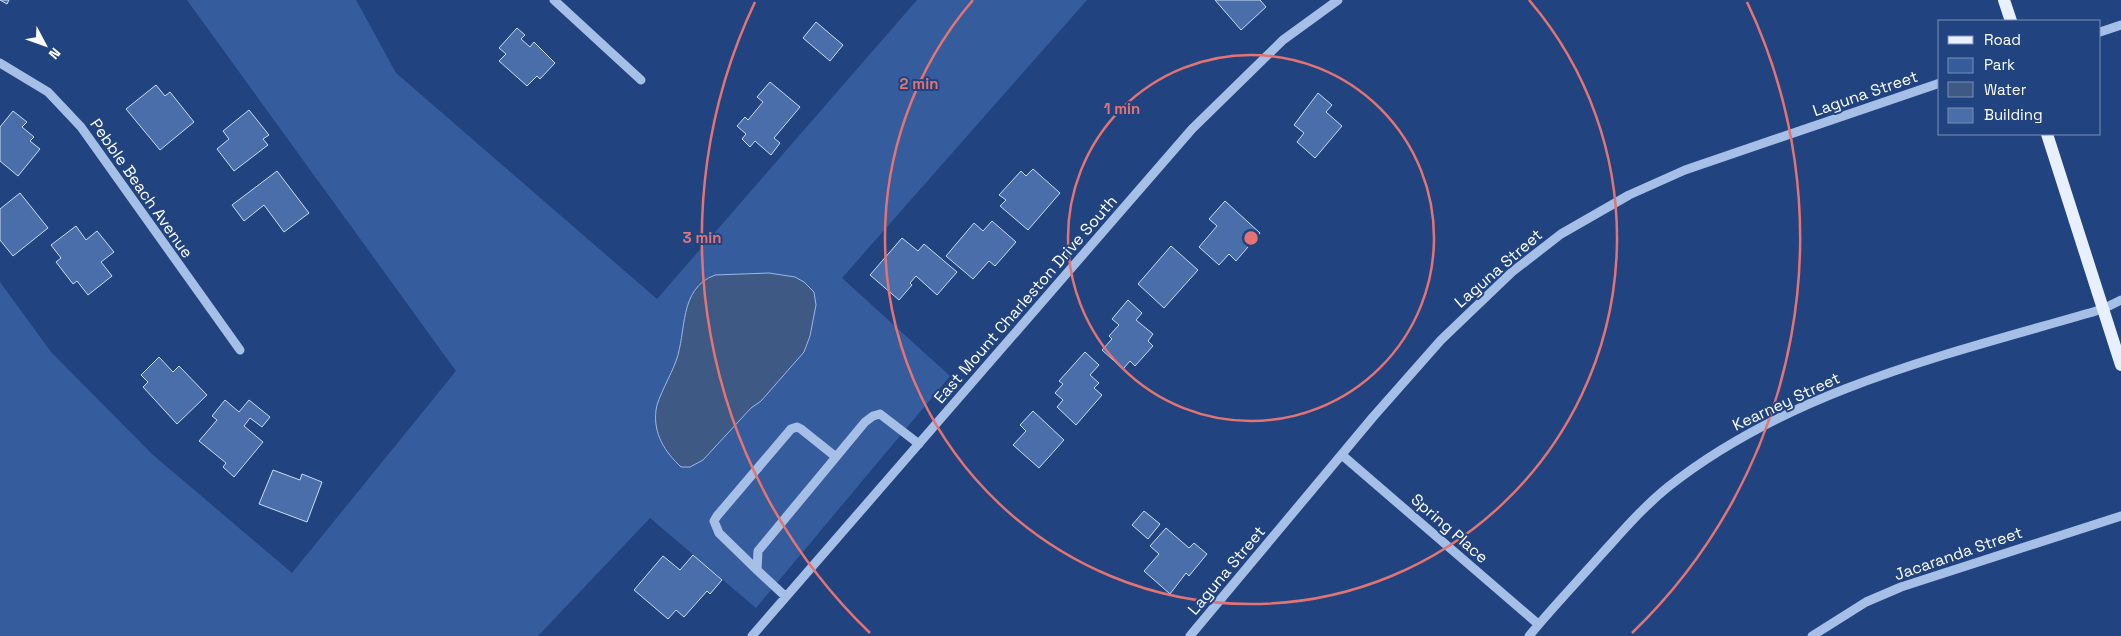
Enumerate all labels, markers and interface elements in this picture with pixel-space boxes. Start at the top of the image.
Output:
north arrow [20,20,70,70]
legend [1938,20,2101,135]
text: Road [1984,30,2021,49]
text: N [45,44,65,63]
text: Park [1984,55,2015,74]
street label: Laguna Street [1810,66,1920,121]
text: 2 min [900,74,938,93]
text: Water [1984,80,2027,99]
text: 1 min [1104,99,1140,118]
text: Building [1984,105,2043,124]
street label: Pebble Beach Avenue [85,114,198,262]
street label: East Mount Charleston Drive South [929,191,1122,408]
street label: Laguna Street [1450,224,1547,312]
text: 3 min [683,228,721,247]
centre of rings [1242,229,1260,247]
street label: Kearney Street [1729,367,1843,436]
street label: Spring Place [1407,489,1493,568]
street label: Laguna Street [1183,522,1270,619]
street label: Jacaranda Street [1891,522,2025,585]

